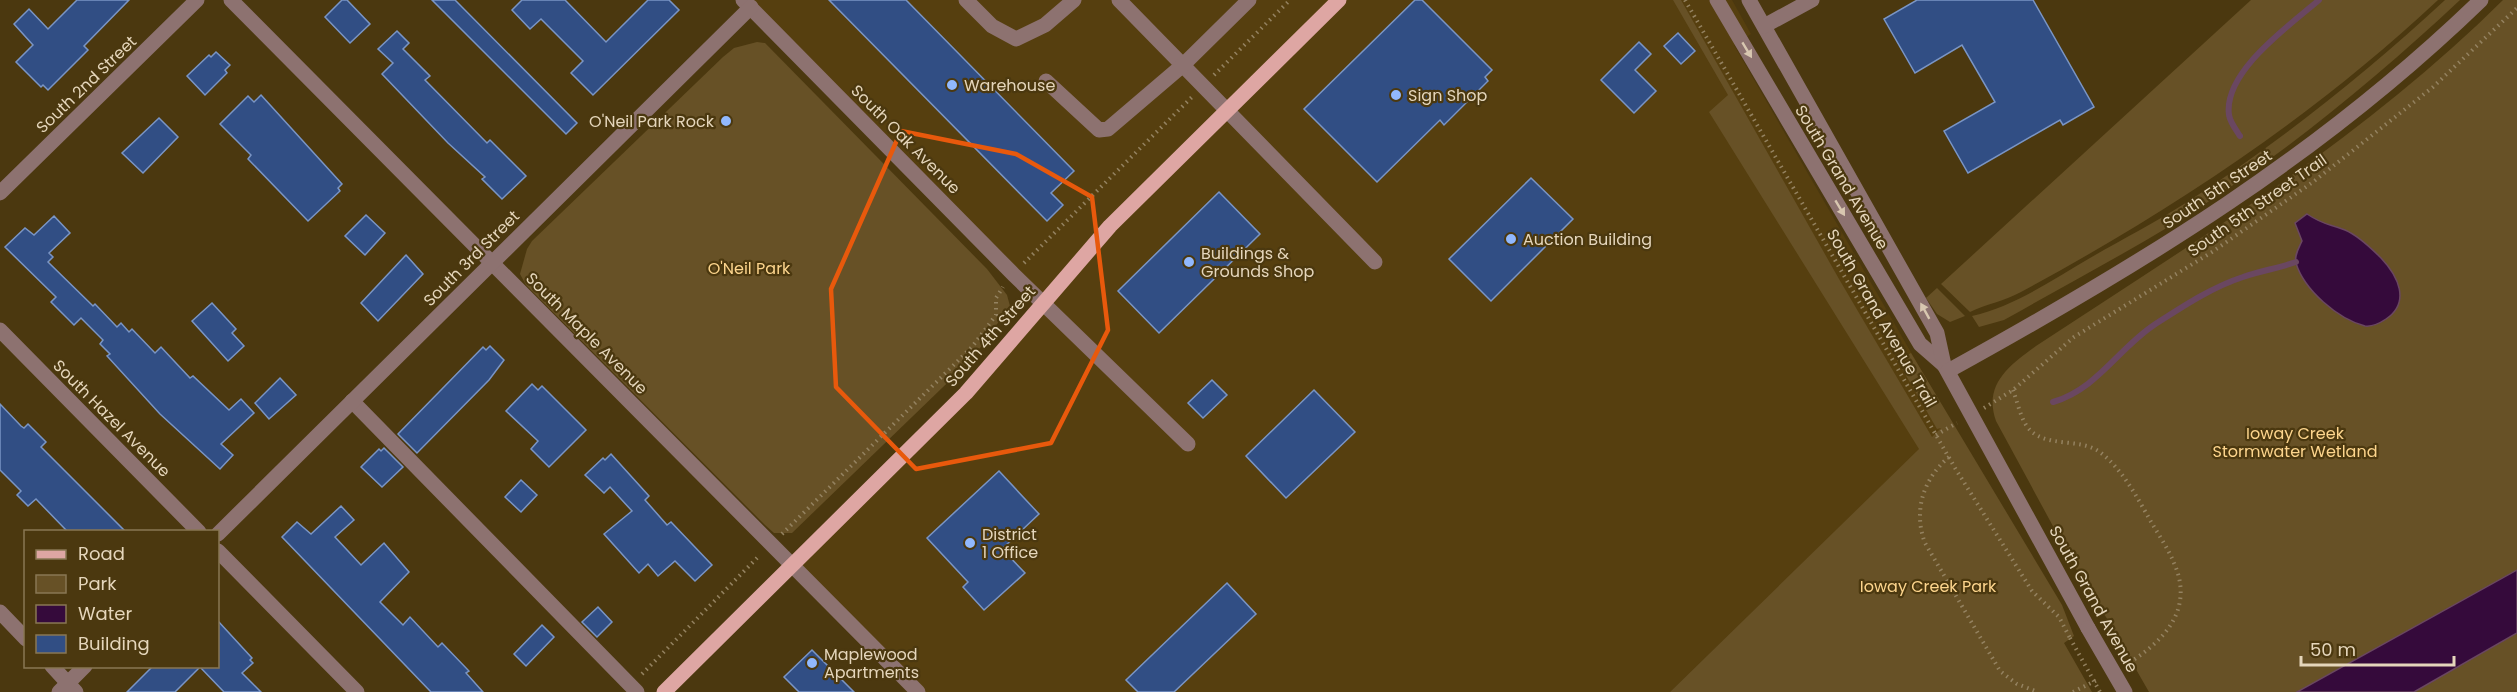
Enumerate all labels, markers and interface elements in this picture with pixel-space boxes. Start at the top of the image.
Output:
street label: South 2nd Street [31,30,142,138]
one-way arrow [1742,42,1752,59]
place label: Warehouse [964,74,1055,97]
marker: Warehouse [945,78,959,92]
street label: South Oak Avenue [846,80,966,199]
place label: Sign Shop [1408,84,1488,107]
marker: Sign Shop [1389,88,1403,102]
street label: South Grand Avenue [1789,101,1894,254]
place label: O'Neil Park Rock [589,110,715,133]
marker: O'Neil Park Rock [719,114,733,128]
street label: South 5th Street [2158,144,2277,235]
street label: South 5th Street Trail [2183,149,2331,262]
one-way arrow [1835,200,1846,216]
street label: South 3rd Street [418,205,525,312]
street label: South Grand Avenue Trail [1821,225,1942,412]
place label: Auction Building [1523,228,1652,251]
marker: Auction Building [1504,232,1518,246]
place label: Buildings & Grounds Shop [1201,242,1314,283]
marker: Buildings & Grounds Shop [1182,255,1196,269]
park label: O'Neil Park [708,257,791,280]
street label: South Maple Avenue [521,267,653,399]
street label: South 4th Street [940,281,1041,392]
one-way arrow [1920,302,1930,319]
street label: South Hazel Avenue [48,355,176,482]
park label: Ioway Creek Stormwater Wetland [2213,422,2378,463]
street label: South Grand Avenue [2044,522,2144,677]
place label: District 1 Office [982,523,1038,564]
legend [24,530,219,668]
marker: District 1 Office [963,536,977,550]
text: Road [78,541,125,566]
text: Park [78,571,117,596]
park label: Ioway Creek Park [1860,575,1997,598]
text: Water [78,601,132,626]
scale bar [2301,629,2454,667]
text: Building [78,631,150,656]
text: 50 m [2310,637,2356,662]
place label: Maplewood Apartments [824,643,919,684]
marker: Maplewood Apartments [805,656,819,670]

